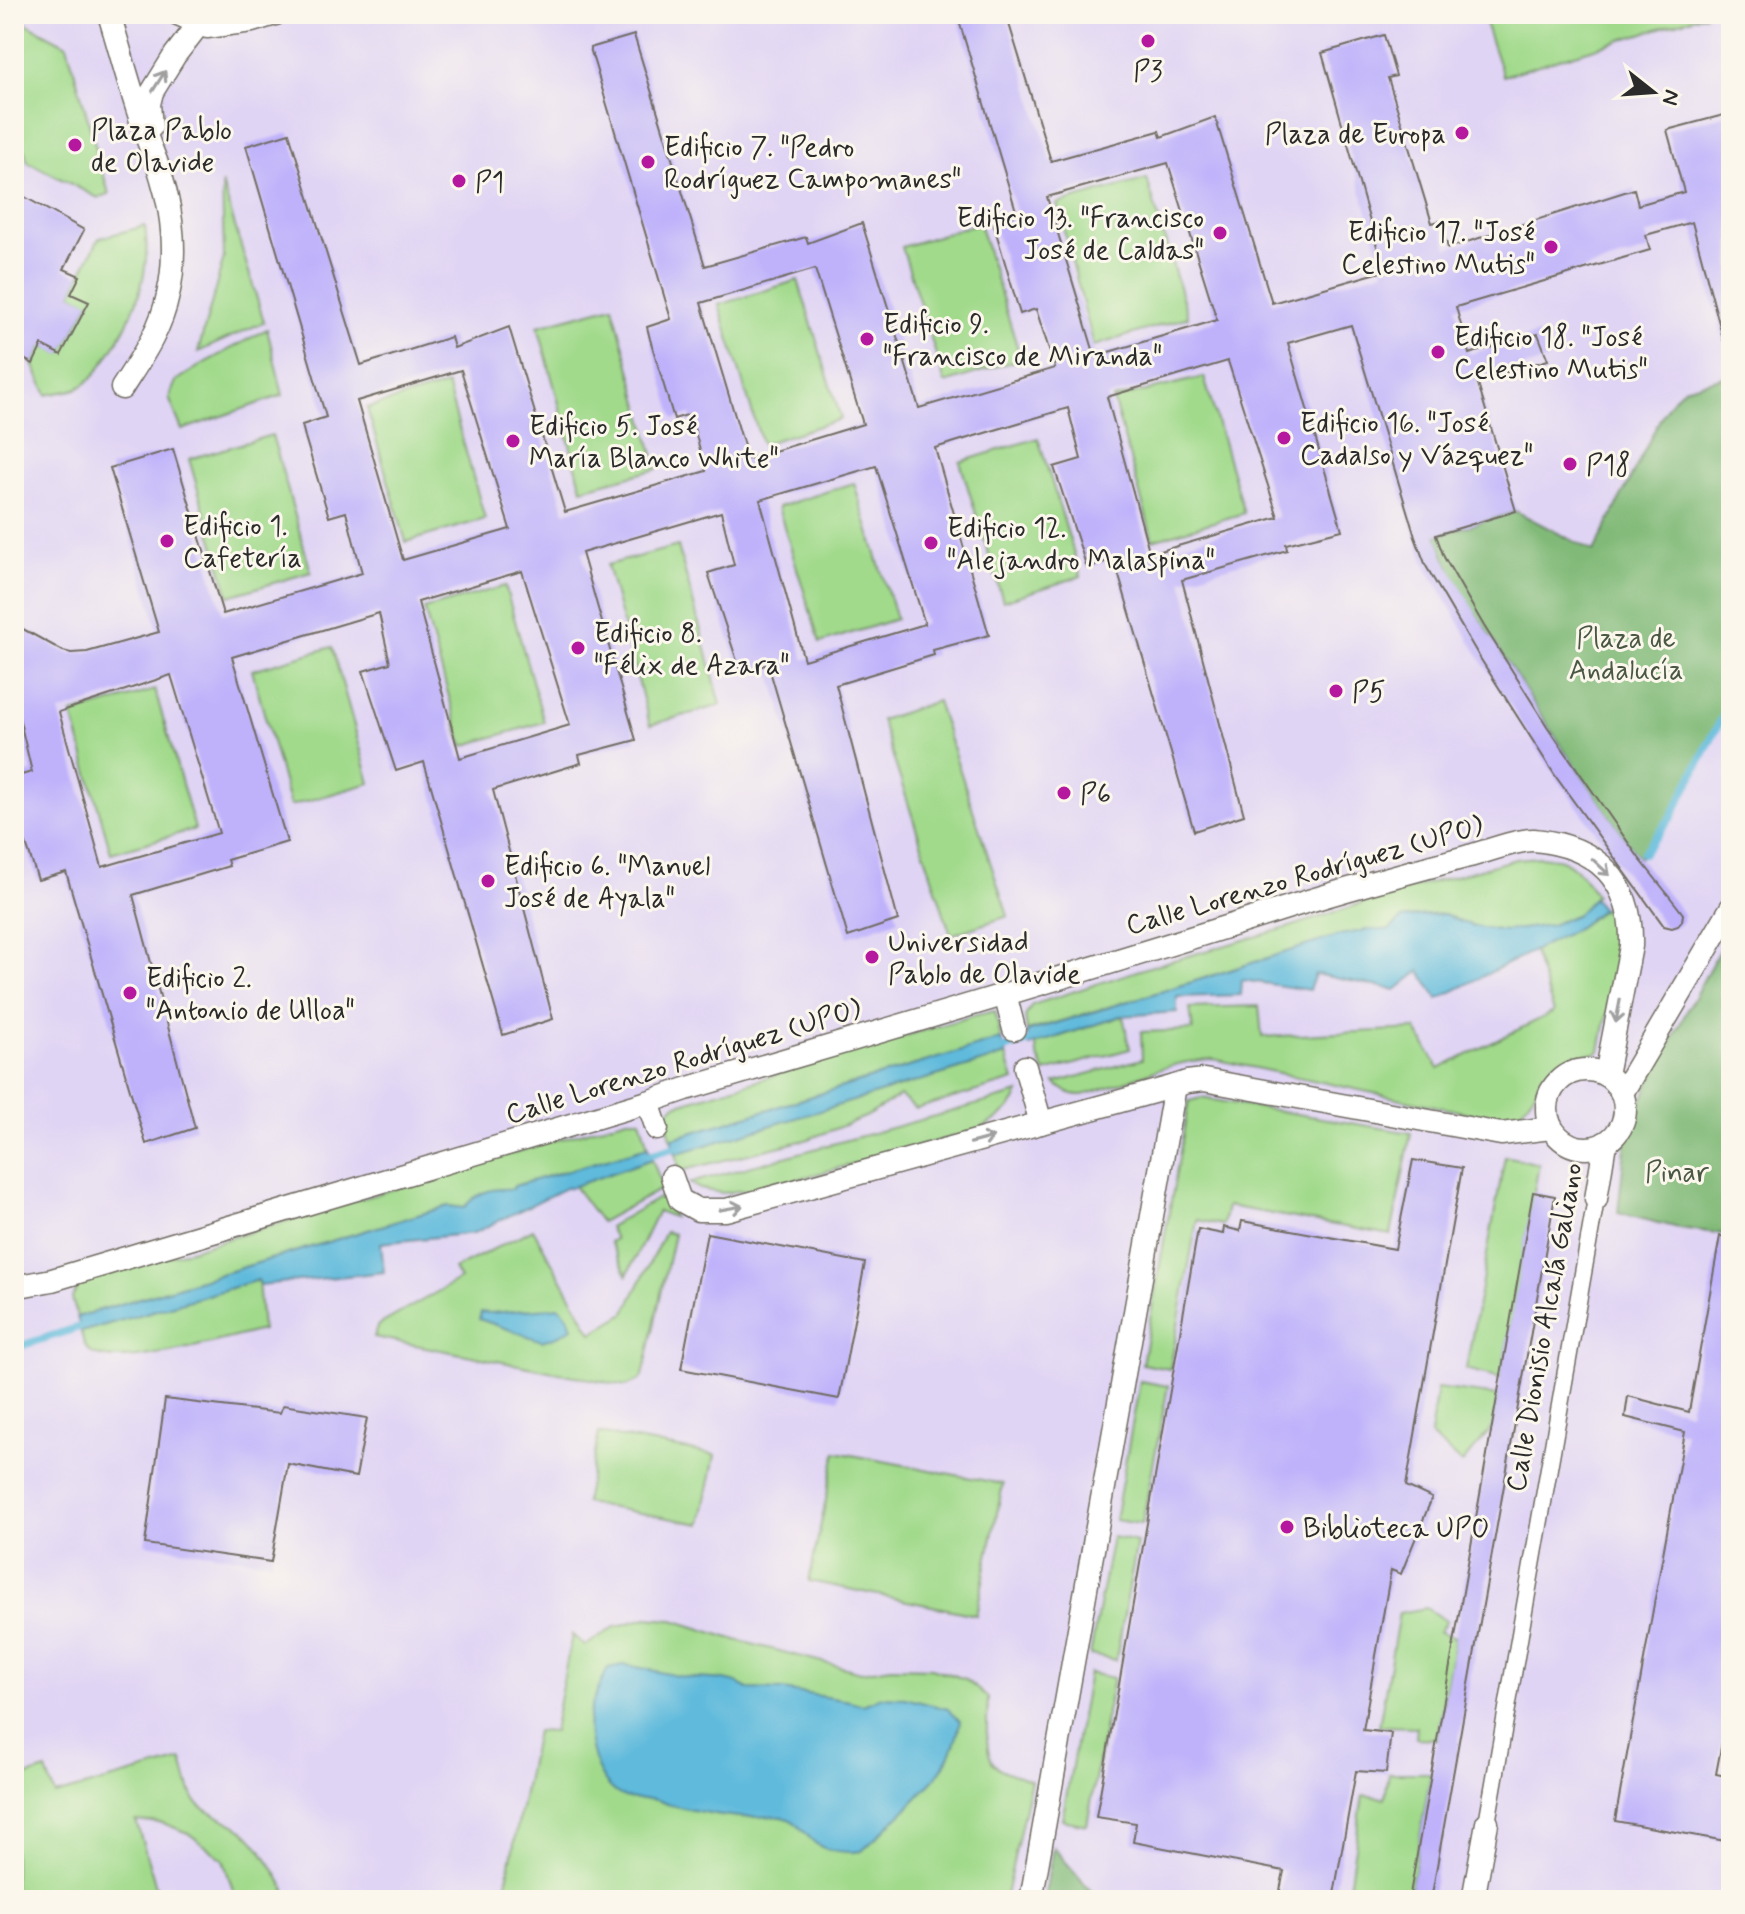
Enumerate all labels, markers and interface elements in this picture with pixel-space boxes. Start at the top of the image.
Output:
marker: P3 [1139,32,1157,50]
north arrow [1613,52,1693,132]
place label: P3 [1133,54,1163,91]
one-way arrow [152,70,168,93]
text: N [1655,86,1686,108]
place label: Plaza Pablo de Olavide [91,113,232,182]
place label: Plaza de Europa [1265,117,1446,154]
marker: Plaza de Europa [1453,124,1471,142]
place label: Edificio 7. "Pedro Rodríguez Campomanes" [664,130,961,199]
marker: Plaza Pablo de Olavide [66,136,84,154]
marker: Edificio 7. "Pedro Rodríguez Campomanes" [639,153,657,171]
place label: P1 [475,165,504,202]
marker: P1 [450,172,468,190]
place label: Edificio 13. "Francisco José de Caldas" [957,201,1204,270]
place label: Edificio 17. "José Celestino Mutis" [1341,215,1535,284]
marker: Edificio 13. "Francisco José de Caldas" [1211,224,1229,242]
marker: Edificio 17. "José Celestino Mutis" [1542,238,1560,256]
place label: Edificio 9. "Francisco de Miranda" [883,307,1162,376]
place label: Edificio 18. "José Celestino Mutis" [1454,320,1648,389]
marker: Edificio 9. "Francisco de Miranda" [858,330,876,348]
marker: Edificio 18. "José Celestino Mutis" [1429,343,1447,361]
place label: Edificio 16. "José Cadalso y Vázquez" [1300,406,1533,475]
place label: Edificio 5. José María Blanco White" [529,409,779,478]
marker: Edificio 16. "José Cadalso y Vázquez" [1275,429,1293,447]
marker: Edificio 5. José María Blanco White" [504,432,522,450]
place label: P18 [1586,448,1631,485]
marker: P18 [1561,455,1579,473]
place label: Edificio 1. Cafetería [183,509,302,578]
place label: Edificio 12. "Alejandro Malaspina" [947,511,1215,580]
marker: Edificio 1. Cafetería [158,532,176,550]
marker: Edificio 12. "Alejandro Malaspina" [922,534,940,552]
place label: Edificio 8. "Félix de Azara" [594,616,790,685]
park label: Plaza de Andalucía [1569,621,1683,690]
marker: Edificio 8. "Félix de Azara" [569,639,587,657]
place label: P5 [1352,675,1386,712]
marker: P5 [1327,682,1345,700]
place label: P6 [1080,777,1111,814]
marker: P6 [1055,784,1073,802]
street label: Calle Lorenzo Rodríguez (UPO) [1122,808,1488,945]
place label: Edificio 6. "Manuel José de Ayala" [504,849,710,918]
one-way arrow [1591,857,1611,876]
marker: Edificio 6. "Manuel José de Ayala" [479,872,497,890]
place label: Universidad Pablo de Olavide [888,925,1081,994]
marker: Universidad Pablo de Olavide [863,948,881,966]
place label: Edificio 2. "Antonio de Ulloa" [146,961,355,1030]
marker: Edificio 2. "Antonio de Ulloa" [121,984,139,1002]
street label: Calle Lorenzo Rodríguez (UPO) [501,991,866,1134]
one-way arrow [1610,997,1625,1023]
one-way arrow [968,1131,994,1146]
park label: Pinar [1645,1155,1710,1192]
street label: Calle Dionisio Alcalá Galiano [1498,1160,1593,1495]
one-way arrow [718,1199,743,1214]
place label: Biblioteca UPO [1303,1511,1490,1548]
marker: Biblioteca UPO [1278,1518,1296,1536]

